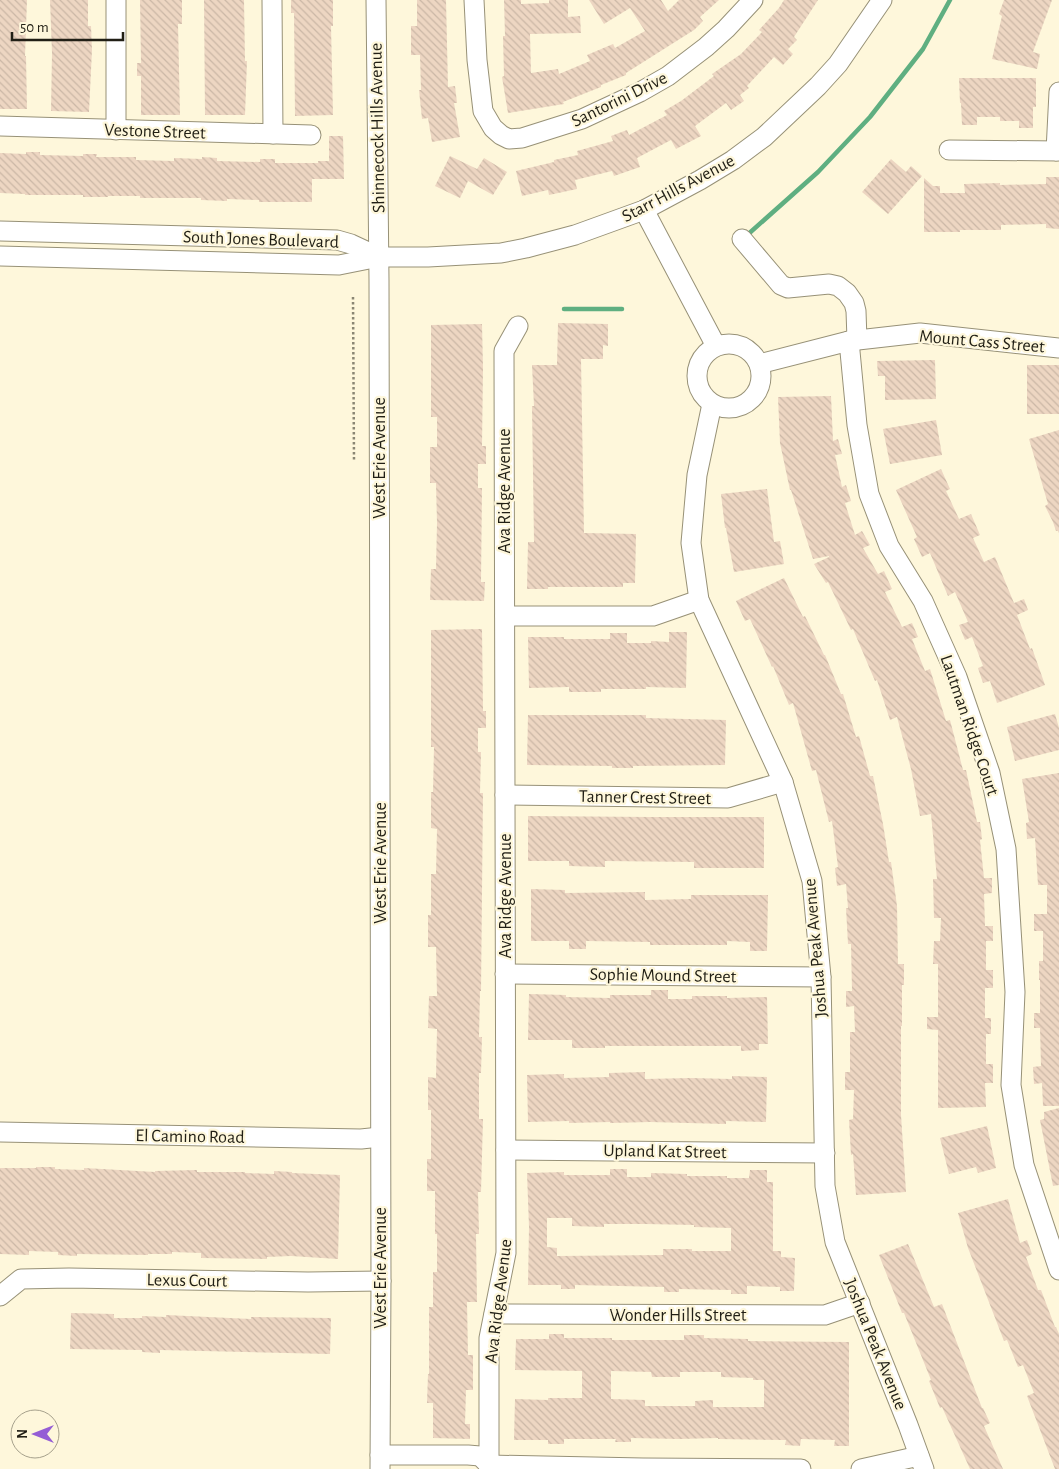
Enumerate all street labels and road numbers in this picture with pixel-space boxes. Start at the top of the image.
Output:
street label: Shinnecock Hills Avenue [368,43,388,213]
street label: Santorini Drive [569,69,670,131]
street label: Vestone Street [104,121,206,143]
street label: Starr Hills Avenue [619,152,738,226]
street label: South Jones Boulevard [183,228,339,252]
street label: Mount Cass Street [918,328,1046,356]
street label: West Erie Avenue [371,397,389,519]
street label: Ava Ridge Avenue [496,429,514,553]
street label: Lautman Ridge Court [937,653,1002,798]
street label: Tanner Crest Street [579,788,711,808]
street label: West Erie Avenue [372,802,390,924]
street label: Ava Ridge Avenue [497,834,515,958]
street label: Joshua Peak Avenue [801,878,831,1018]
street label: Sophie Mound Street [589,966,737,986]
street label: El Camino Road [135,1127,245,1147]
street label: Upland Kat Street [603,1142,727,1162]
street label: West Erie Avenue [372,1207,390,1329]
street label: Ava Ridge Avenue [482,1238,516,1364]
street label: Lexus Court [147,1271,228,1291]
street label: Joshua Peak Avenue [841,1276,910,1412]
street label: Wonder Hills Street [609,1307,747,1325]

